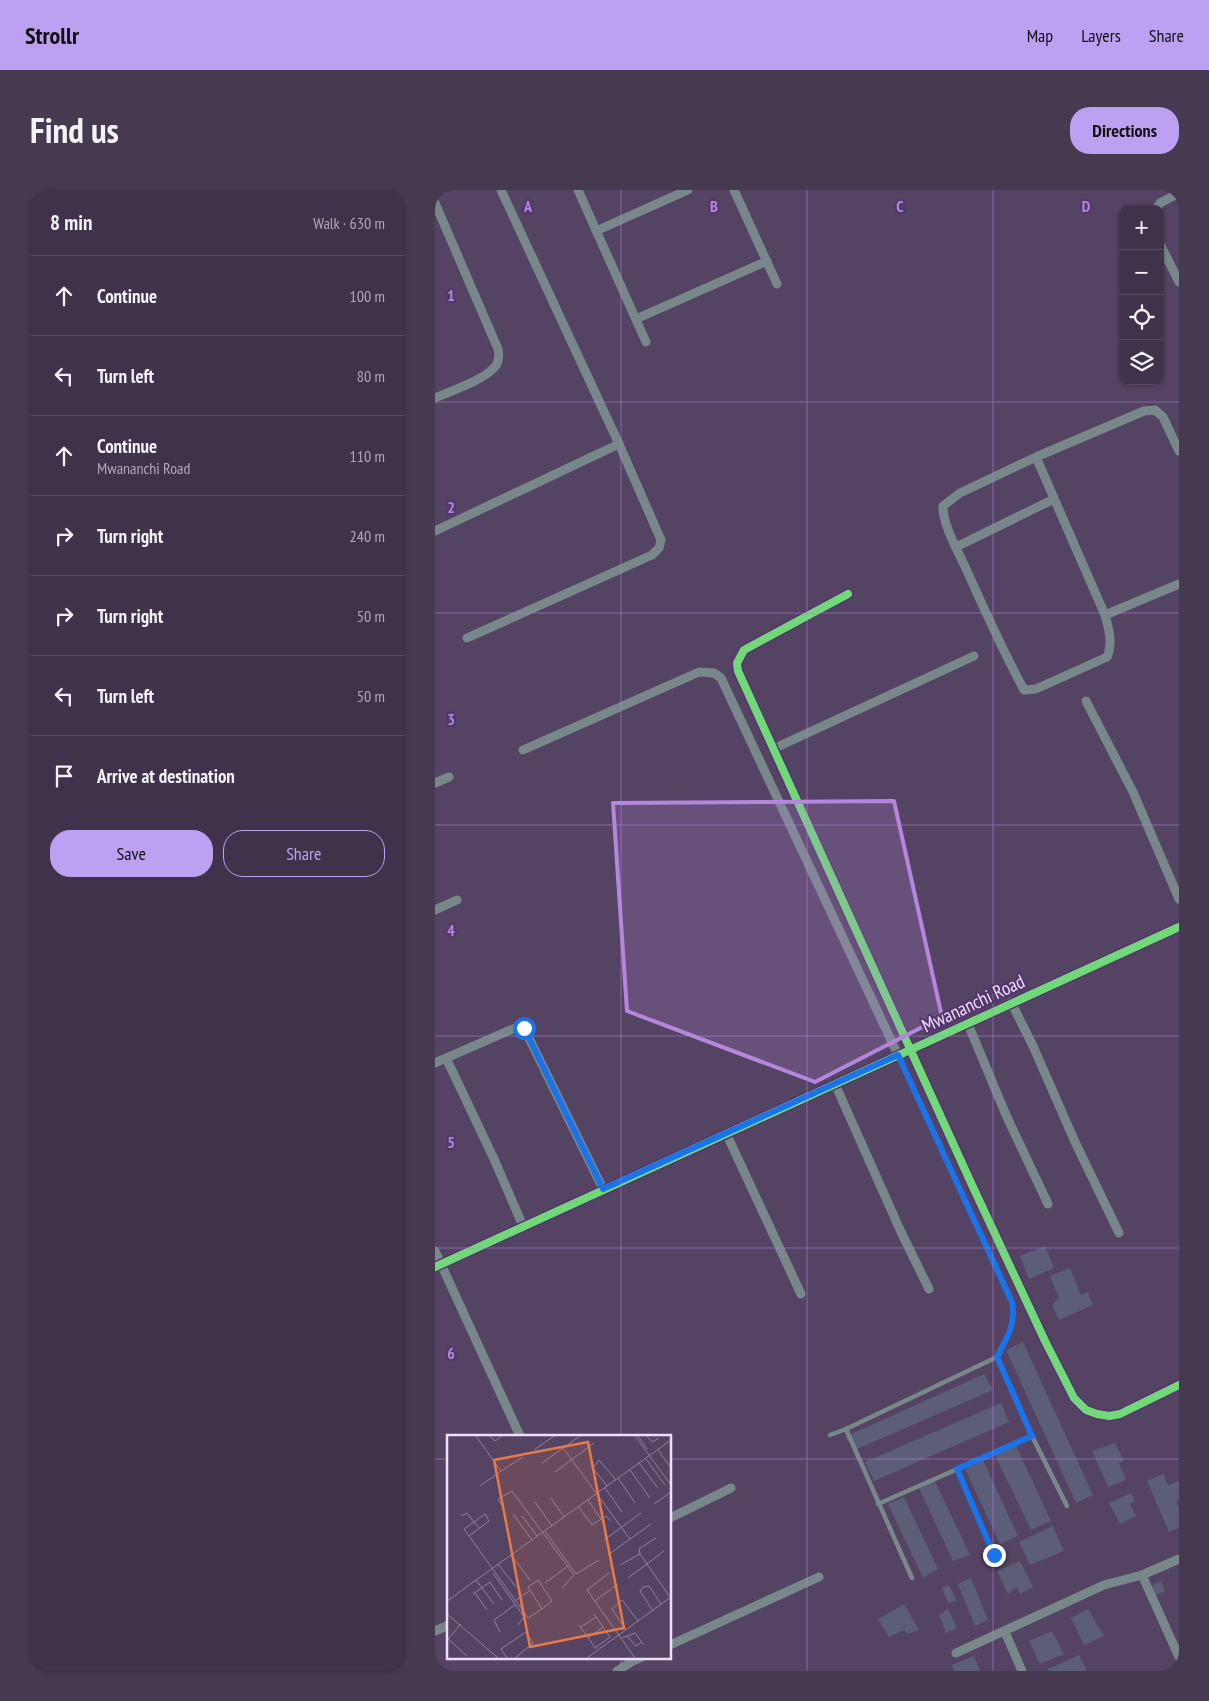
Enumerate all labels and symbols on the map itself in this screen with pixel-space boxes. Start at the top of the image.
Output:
text: A [523,196,533,216]
text: B [710,196,718,216]
text: C [896,196,904,216]
text: D [1082,196,1091,216]
text: 1 [447,285,455,305]
text: 2 [447,497,455,517]
text: 3 [447,709,455,729]
text: 4 [447,920,455,940]
street label: Mwananchi Road [918,969,1028,1037]
route start [513,1017,536,1040]
text: 5 [447,1132,455,1152]
text: 6 [447,1343,455,1363]
inset map [447,1435,671,1658]
route end [983,1544,1006,1567]

